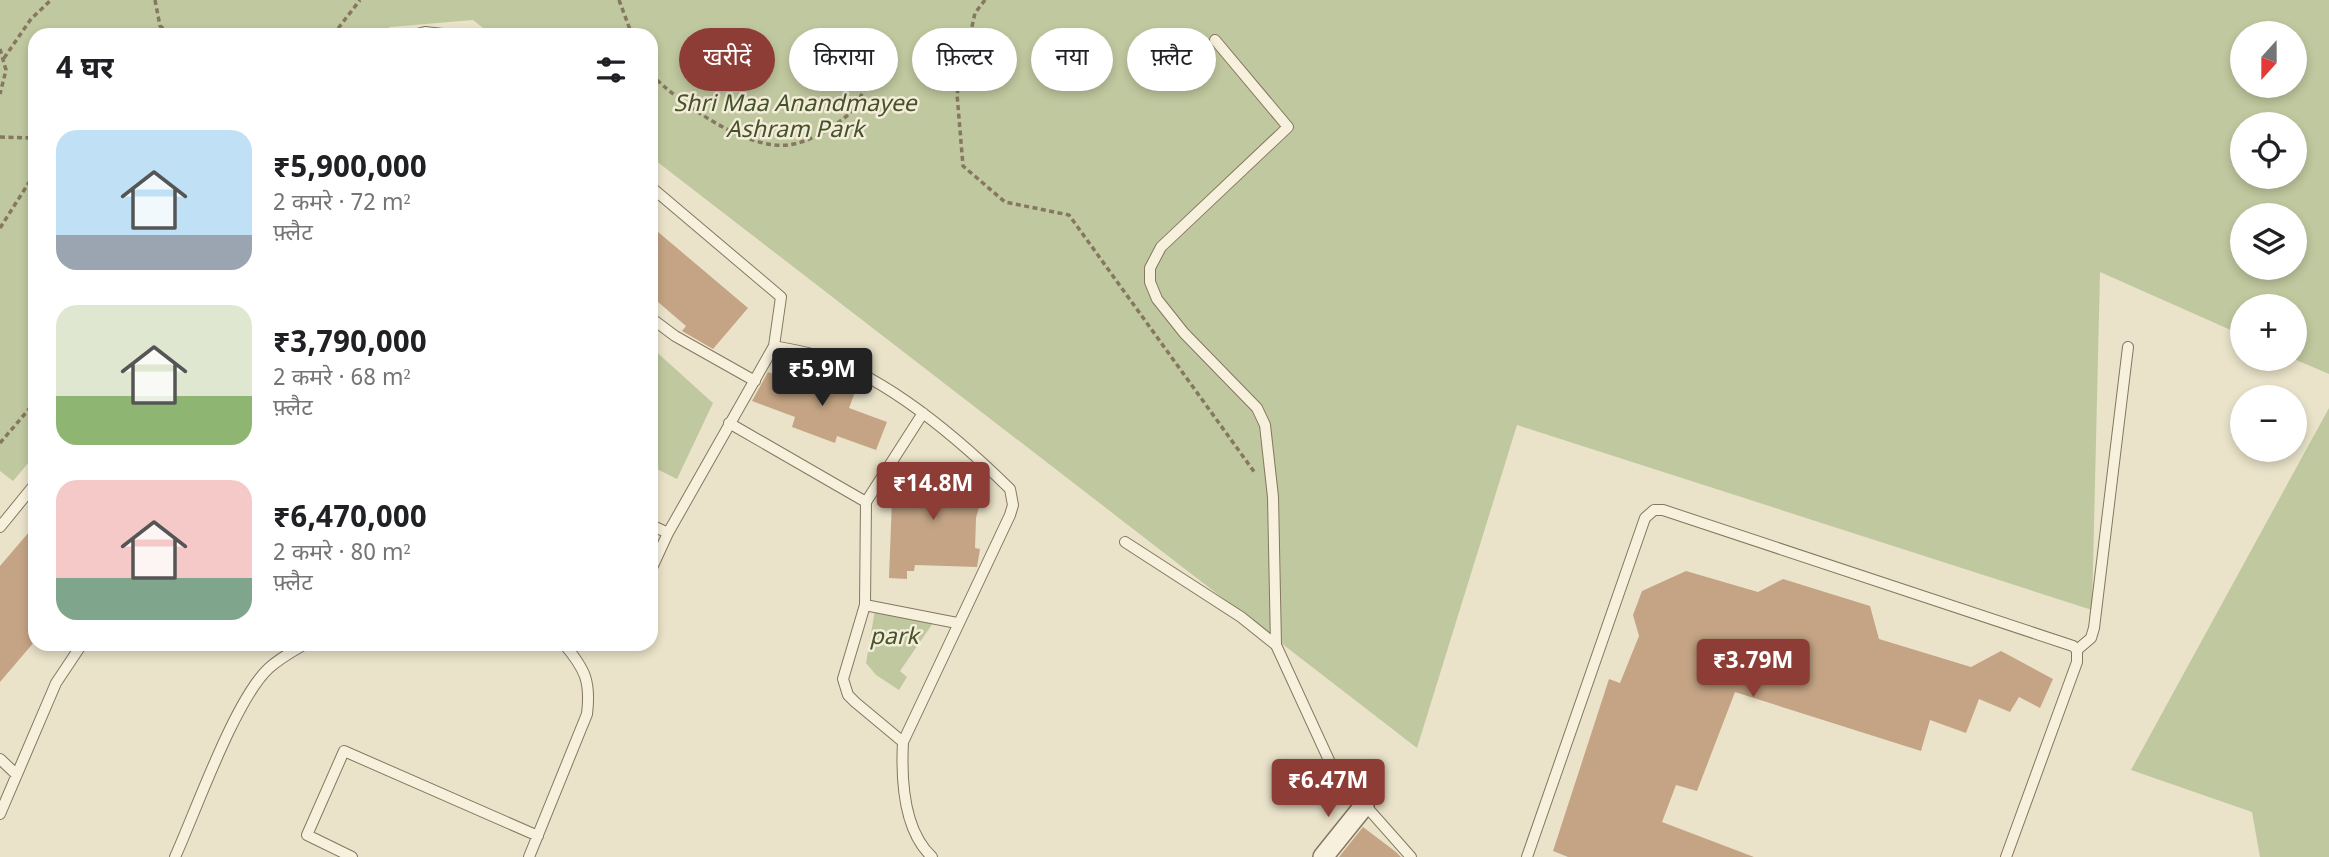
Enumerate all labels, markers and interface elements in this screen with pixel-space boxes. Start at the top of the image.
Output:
north arrow [2230,21,2306,98]
map controls [2230,21,2307,462]
chip: खरीदें [679,28,775,91]
chip: किराया [789,28,898,91]
chip: फ़िल्टर [912,28,1017,91]
chip: नया [1031,28,1113,91]
chip: फ़्लैट [1127,28,1216,91]
text: 4 घर [56,51,113,90]
icon: filters [592,51,630,89]
park label: Shri Maa Anandmayee Ashram Park [673,90,918,146]
button: locate [2230,112,2307,189]
text: ₹5,900,000 [273,150,427,189]
icon: home [112,158,196,242]
text: 2 कमरे · 72 m² [273,189,410,219]
button: layers [2230,203,2307,280]
text: फ़्लैट [273,219,313,249]
button: + [2230,294,2307,371]
text: ₹3,790,000 [273,325,427,364]
icon: home [112,333,196,417]
pin: ₹5.9M [773,348,871,408]
text: ₹5.9M [788,356,856,386]
text: 2 कमरे · 68 m² [273,364,410,394]
button: − [2230,385,2307,462]
text: फ़्लैट [273,394,313,424]
pin: ₹14.8M [876,462,990,522]
text: ₹14.8M [893,470,973,500]
text: ₹6,470,000 [273,500,427,539]
icon: home [112,508,196,592]
text: 2 कमरे · 80 m² [273,539,410,569]
text: फ़्लैट [273,569,313,599]
park label: park [870,623,921,653]
pin: ₹3.79M [1696,640,1810,699]
text: ₹3.79M [1713,647,1793,677]
pin: ₹6.47M [1271,760,1385,819]
text: ₹6.47M [1288,767,1368,797]

